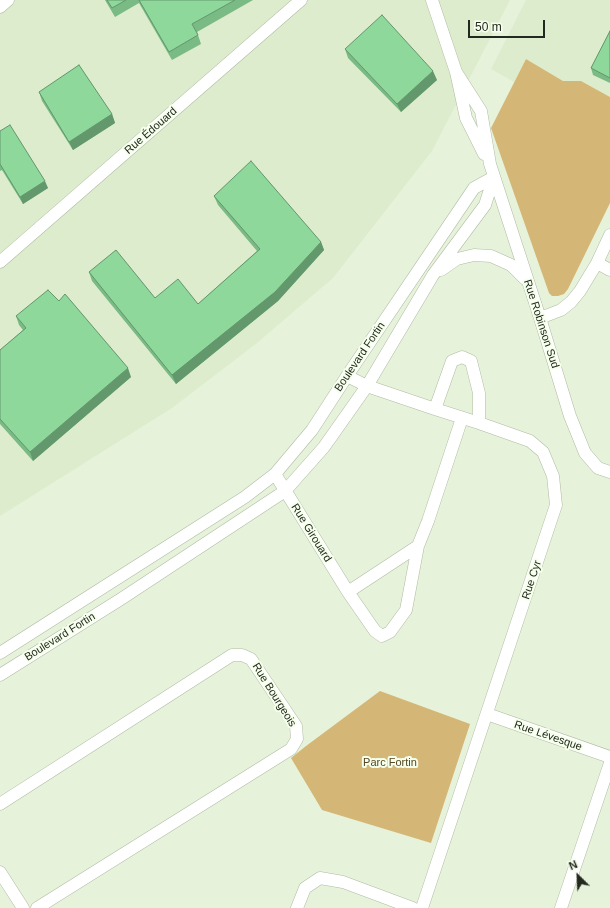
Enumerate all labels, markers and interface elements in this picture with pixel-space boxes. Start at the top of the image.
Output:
scale bar [470,12,547,38]
text: 50 m [475,20,502,34]
street label: Rue Édouard [122,105,180,157]
street label: Rue Robinson Sud [520,278,562,370]
street label: Boulevard Fortin [332,320,388,394]
street label: Rue Girouard [288,502,334,564]
street label: Rue Cyr [519,559,545,601]
street label: Boulevard Fortin [22,610,98,664]
street label: Rue Bourgeois [249,661,299,729]
street label: Rue Lévesque [512,718,584,754]
park label: Parc Fortin [363,756,417,770]
north arrow [558,856,598,896]
text: N [567,858,579,872]

